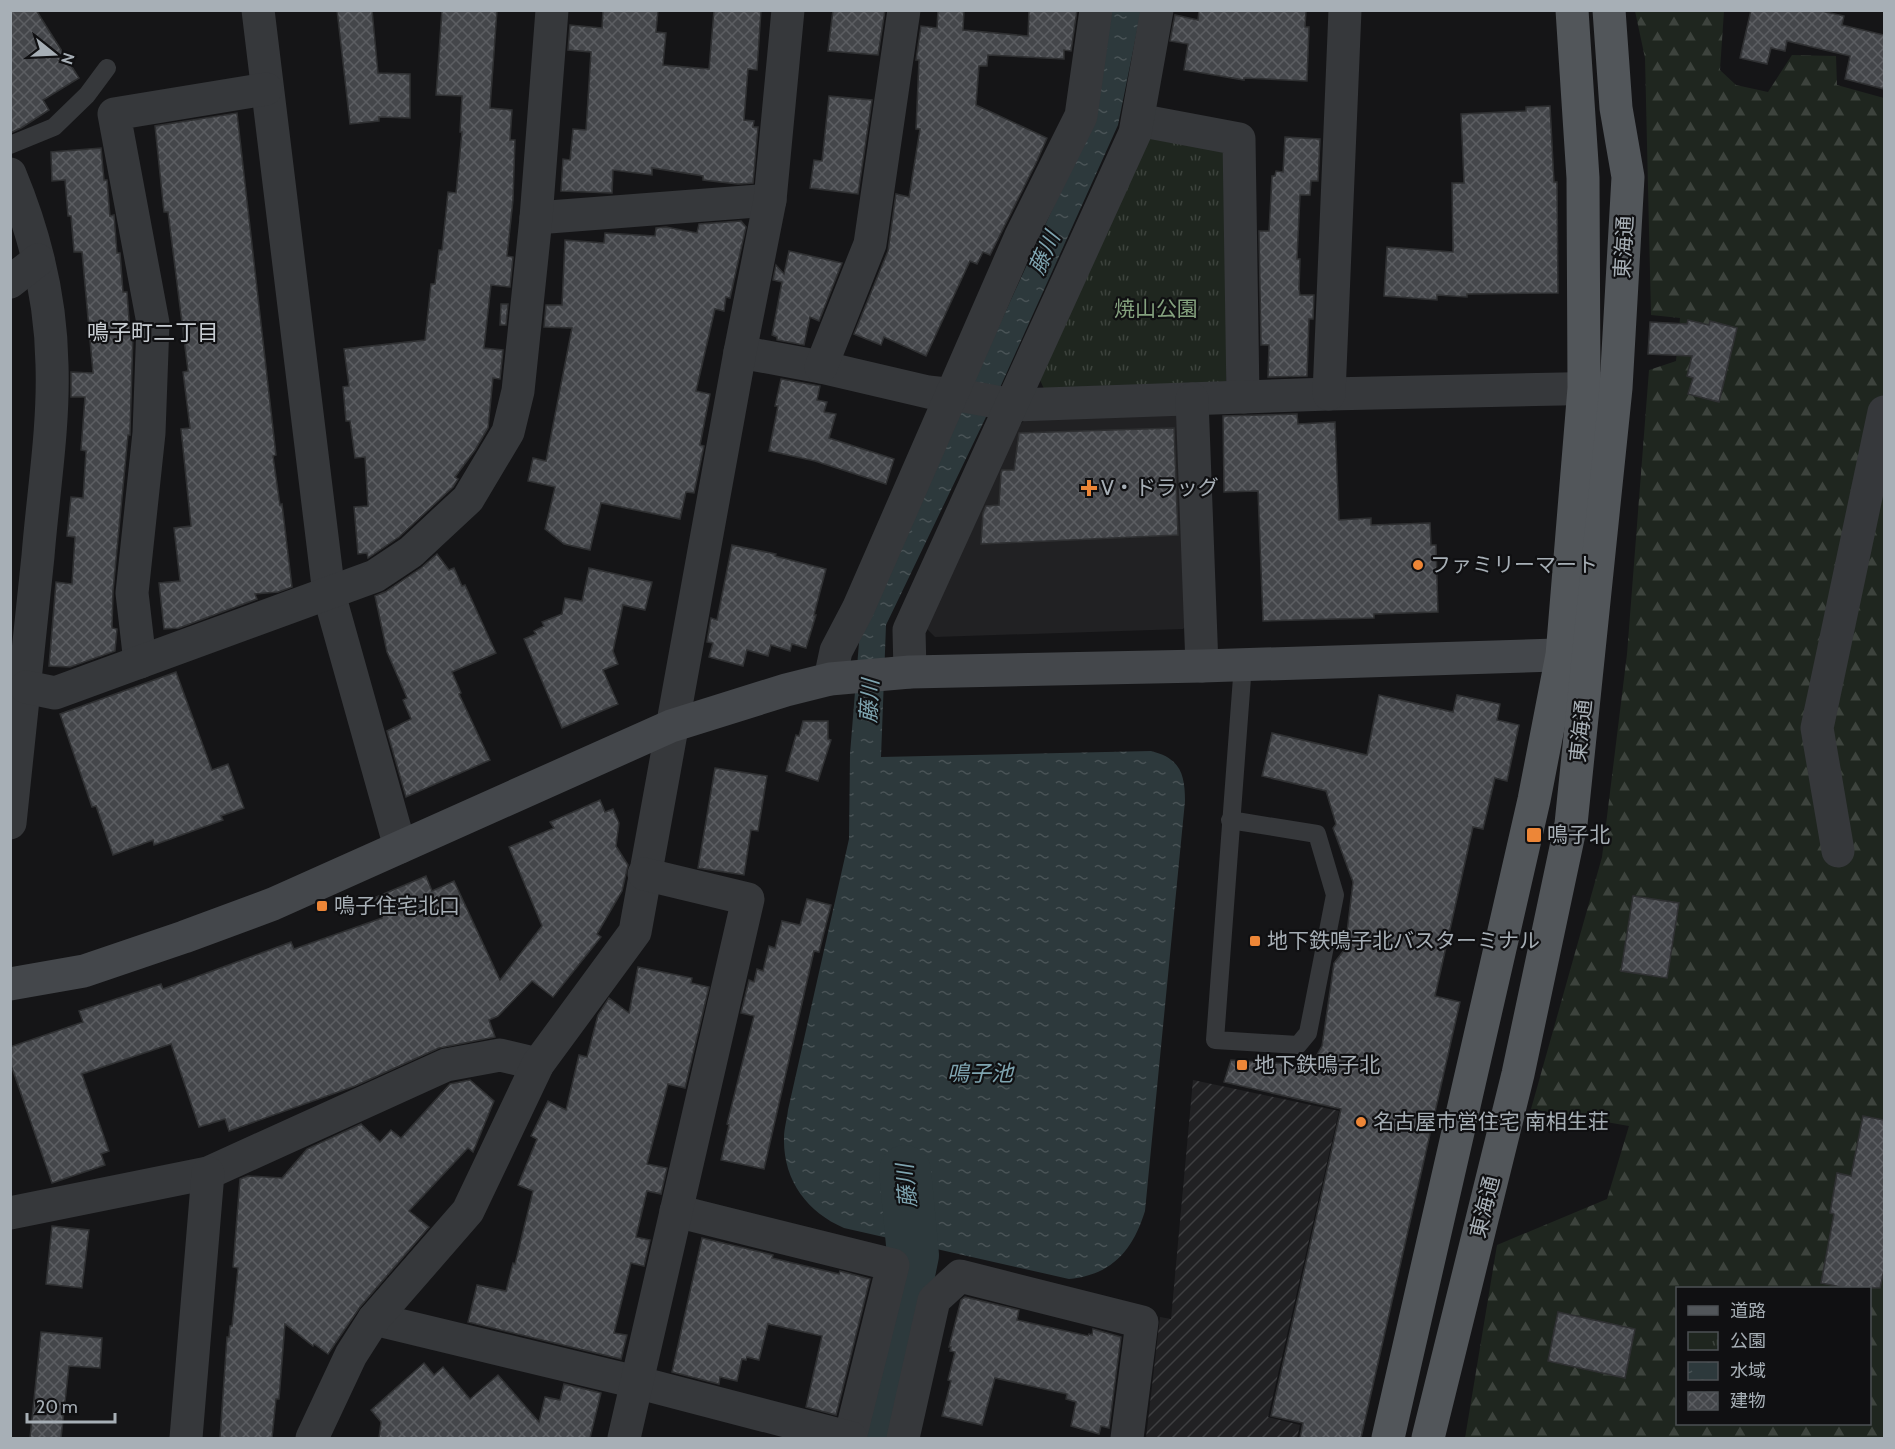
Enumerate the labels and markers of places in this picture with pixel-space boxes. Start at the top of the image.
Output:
place label: V・ドラッグ [1101,475,1219,500]
marker: V・ドラッグ [1082,481,1096,495]
place label: ファミリーマート [1430,552,1598,577]
marker: ファミリーマート [1411,558,1425,572]
place label: 鳴子北 [1547,822,1610,847]
marker: 鳴子北 [1525,826,1543,844]
place label: 鳴子住宅北口 [334,893,460,918]
marker: 鳴子住宅北口 [315,899,329,913]
place label: 地下鉄鳴子北バスターミナル [1267,928,1540,953]
marker: 地下鉄鳴子北バスターミナル [1248,934,1262,948]
place label: 地下鉄鳴子北 [1254,1052,1380,1077]
marker: 地下鉄鳴子北 [1235,1058,1249,1072]
place label: 名古屋市営住宅 南相生荘 [1373,1109,1609,1134]
marker: 名古屋市営住宅 南相生荘 [1354,1115,1368,1129]

